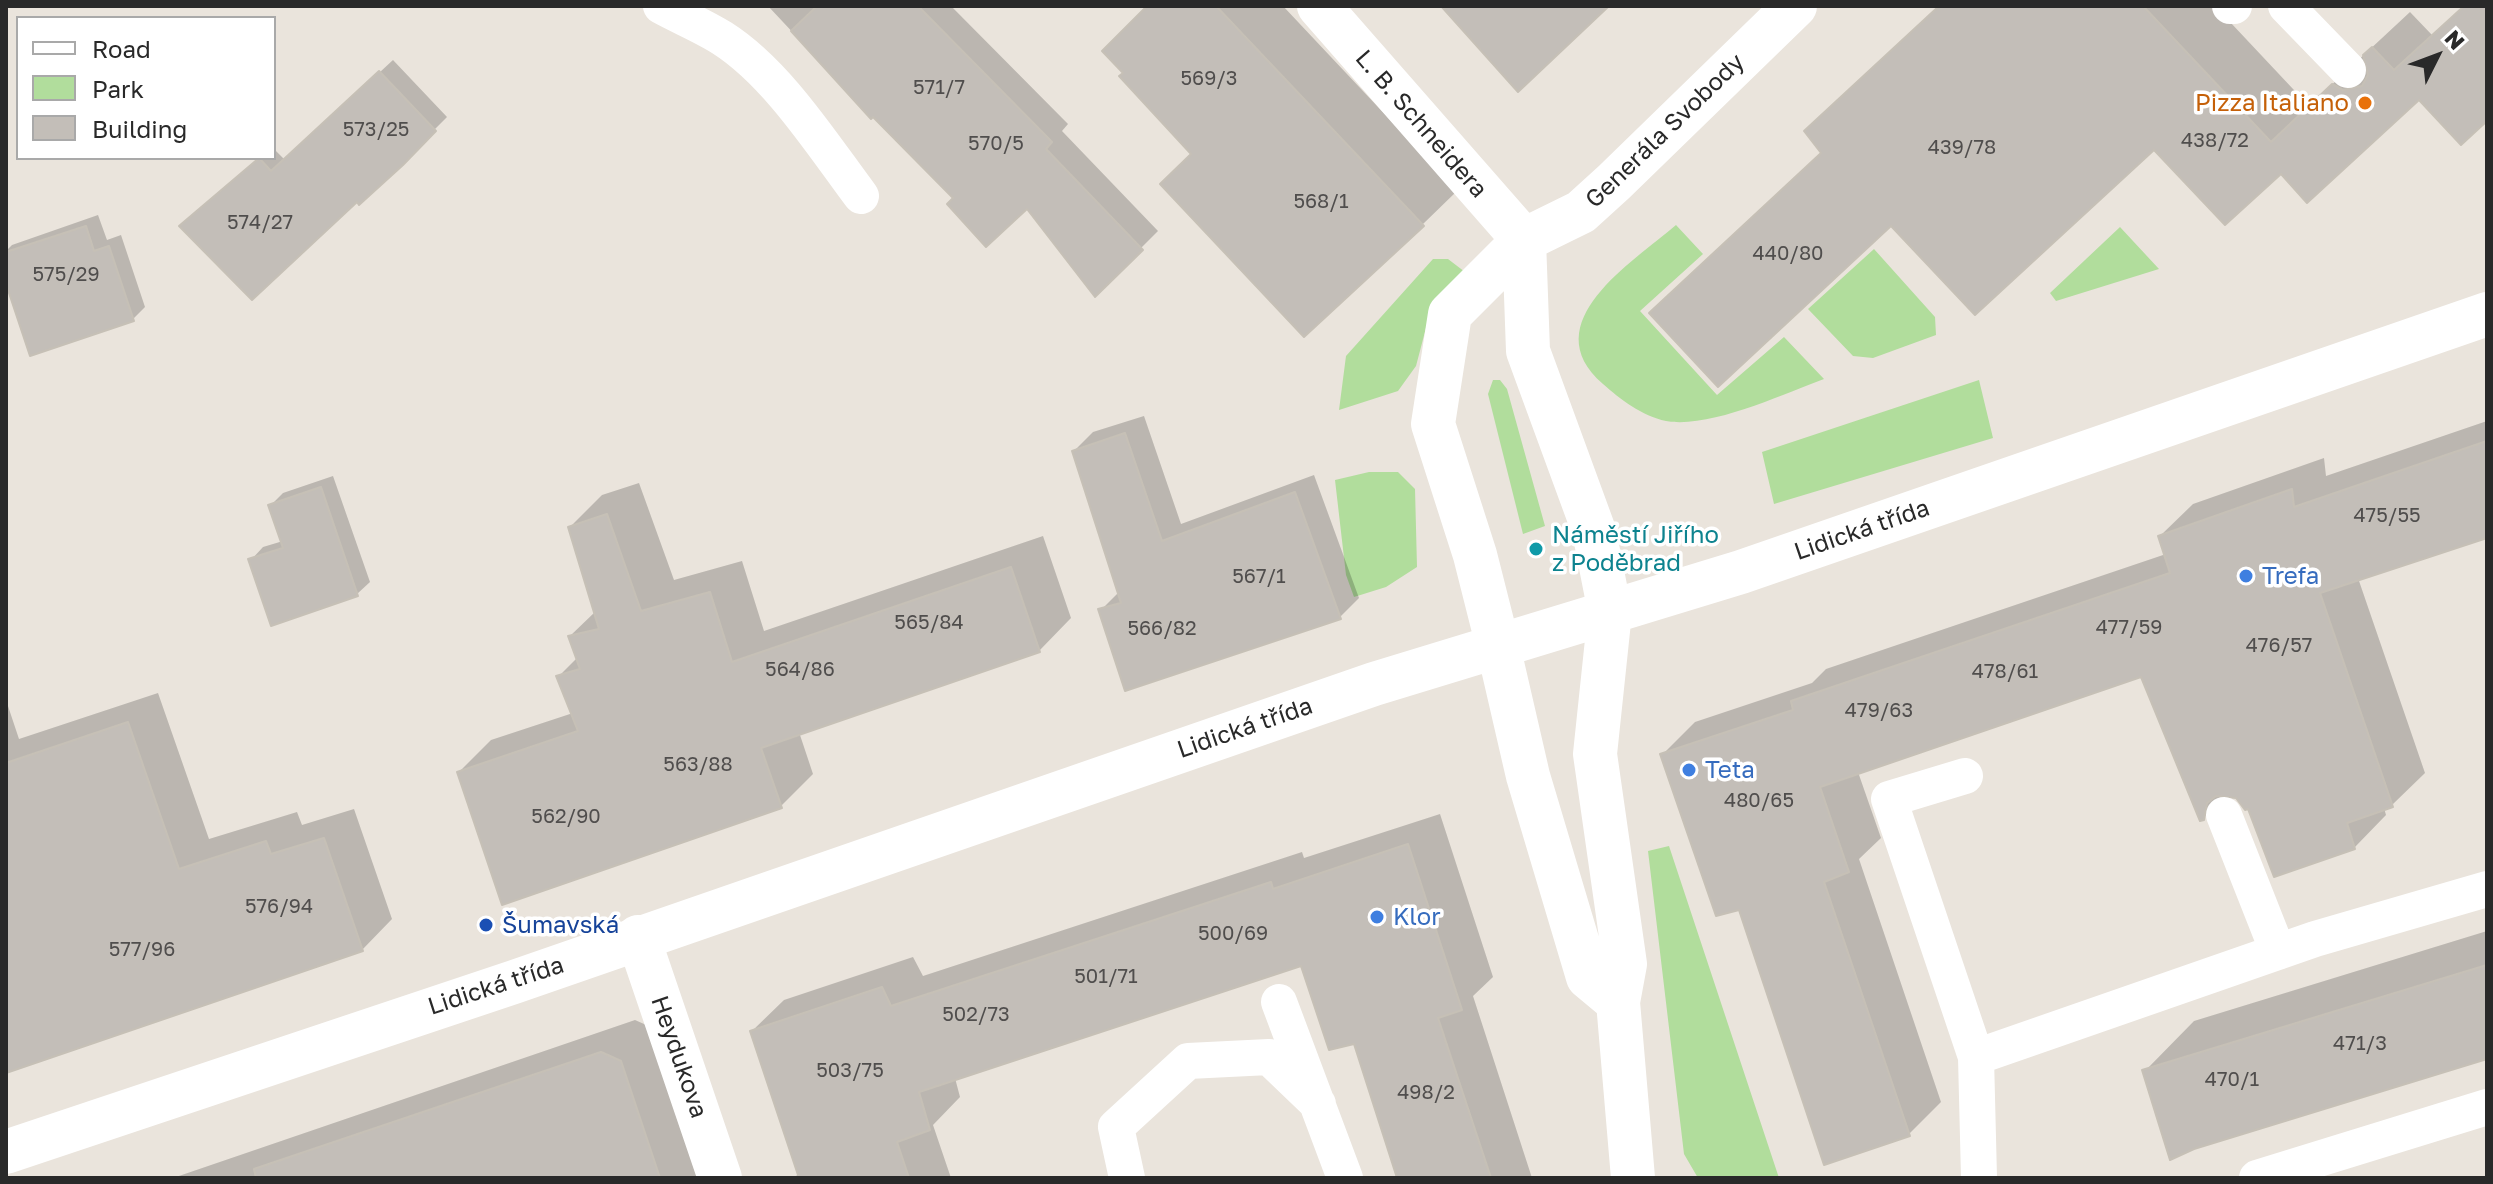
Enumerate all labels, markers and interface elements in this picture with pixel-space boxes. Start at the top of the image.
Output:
legend [16,16,276,160]
north arrow [2397,16,2477,96]
text: N [2440,24,2471,55]
text: Road [92,34,151,63]
street label: L. B. Schneidera [1349,44,1493,204]
street label: Generála Svobody [1580,48,1750,214]
house number: 569/3 [1180,67,1238,91]
text: Park [92,74,144,103]
house number: 571/7 [913,76,965,100]
place label: Pizza Italiano [2195,89,2349,117]
marker: Pizza Italiano [2356,94,2374,112]
text: Building [92,114,187,143]
house number: 573/25 [343,118,409,142]
house number: 438/72 [2181,129,2249,153]
house number: 570/5 [968,132,1024,156]
house number: 439/78 [1928,136,1996,160]
house number: 568/1 [1293,190,1349,214]
house number: 574/27 [227,211,293,235]
house number: 440/80 [1753,242,1823,266]
house number: 575/29 [32,263,100,287]
street label: Lidická třída [1791,493,1933,567]
house number: 475/55 [2353,504,2421,528]
place label: Náměstí Jiřího z Poděbrad [1552,521,1719,577]
marker: Náměstí Jiřího z Poděbrad [1527,540,1545,558]
place label: Trefa [2262,562,2319,590]
house number: 567/1 [1232,565,1286,589]
marker: Trefa [2237,567,2255,585]
house number: 565/84 [894,611,964,635]
house number: 477/59 [2096,616,2162,640]
house number: 566/82 [1127,617,1197,641]
house number: 476/57 [2246,634,2312,658]
house number: 564/86 [765,658,835,682]
house number: 478/61 [1972,660,2038,684]
street label: Lidická třída [1174,691,1316,765]
house number: 479/63 [1845,699,1913,723]
house number: 563/88 [663,753,733,777]
place label: Teta [1705,756,1755,784]
marker: Teta [1680,761,1698,779]
house number: 480/65 [1724,789,1794,813]
house number: 562/90 [531,805,601,829]
house number: 576/94 [245,895,313,919]
place label: Klor [1393,903,1441,931]
marker: Klor [1368,908,1386,926]
place label: Šumavská [502,911,619,939]
marker: Šumavská [477,916,495,934]
house number: 500/69 [1198,922,1268,946]
house number: 577/96 [109,938,175,962]
street label: Lidická třída [425,951,567,1021]
house number: 501/71 [1074,965,1138,989]
street label: Heydukova [645,992,713,1122]
house number: 502/73 [942,1003,1010,1027]
house number: 471/3 [2333,1032,2387,1056]
house number: 503/75 [816,1059,884,1083]
house number: 470/1 [2205,1068,2259,1092]
house number: 498/2 [1397,1081,1455,1105]

